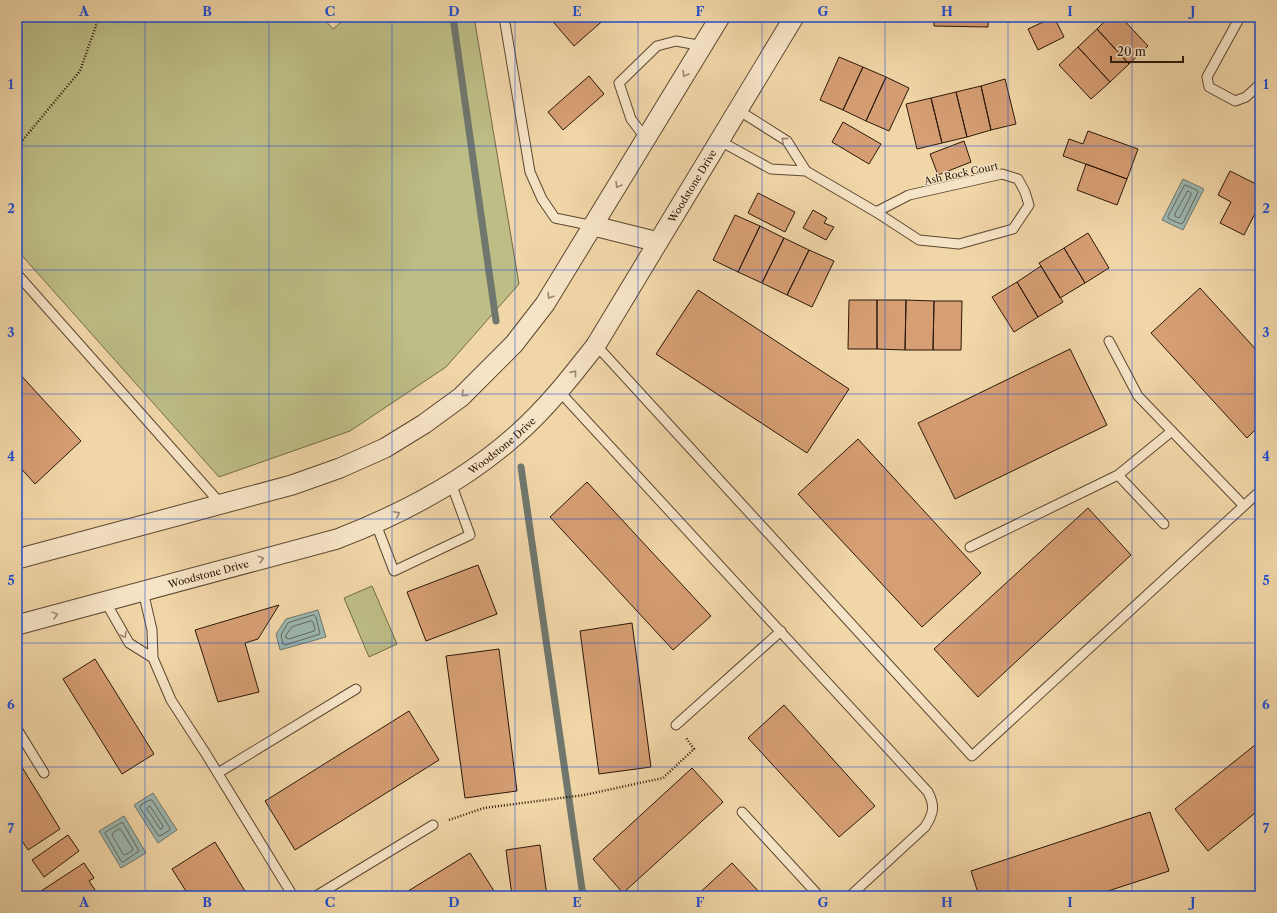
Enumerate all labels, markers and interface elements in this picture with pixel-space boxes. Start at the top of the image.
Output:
text: A [78,3,90,19]
text: B [202,3,212,19]
text: C [325,3,335,19]
text: D [448,3,460,19]
text: E [572,3,582,19]
text: F [696,3,705,19]
text: G [817,3,829,19]
text: H [941,3,953,19]
text: I [1067,3,1073,19]
text: J [1188,3,1196,19]
scale bar [1111,38,1183,64]
text: 20 m [1117,44,1146,59]
one-way arrow [683,70,690,77]
text: 1 [8,76,14,92]
text: 1 [1263,76,1269,92]
one-way arrow [781,137,788,144]
street label: Woodstone Drive [665,147,720,226]
street label: Ash Rock Court [922,159,1000,188]
one-way arrow [615,181,623,188]
text: 2 [7,200,15,216]
text: 2 [1262,200,1270,216]
one-way arrow [547,292,555,299]
text: 3 [7,324,15,340]
text: 3 [1262,324,1270,340]
one-way arrow [570,370,577,377]
one-way arrow [462,389,469,396]
street label: Woodstone Drive [465,414,539,478]
text: 4 [7,448,15,464]
text: 4 [1262,448,1270,464]
one-way arrow [393,511,401,519]
one-way arrow [258,556,265,564]
street label: Woodstone Drive [166,557,251,591]
text: 5 [7,572,15,588]
text: 5 [1262,572,1270,588]
one-way arrow [51,611,58,620]
one-way arrow [119,630,126,638]
text: 6 [7,696,15,712]
text: 6 [1262,696,1270,712]
text: 7 [8,820,15,836]
text: 7 [1263,820,1270,836]
text: A [78,894,90,910]
text: B [202,894,212,910]
text: C [325,894,335,910]
text: D [448,894,460,910]
text: E [572,894,582,910]
text: F [696,894,705,910]
text: G [817,894,829,910]
text: H [941,894,953,910]
text: I [1067,894,1073,910]
text: J [1188,894,1196,910]

